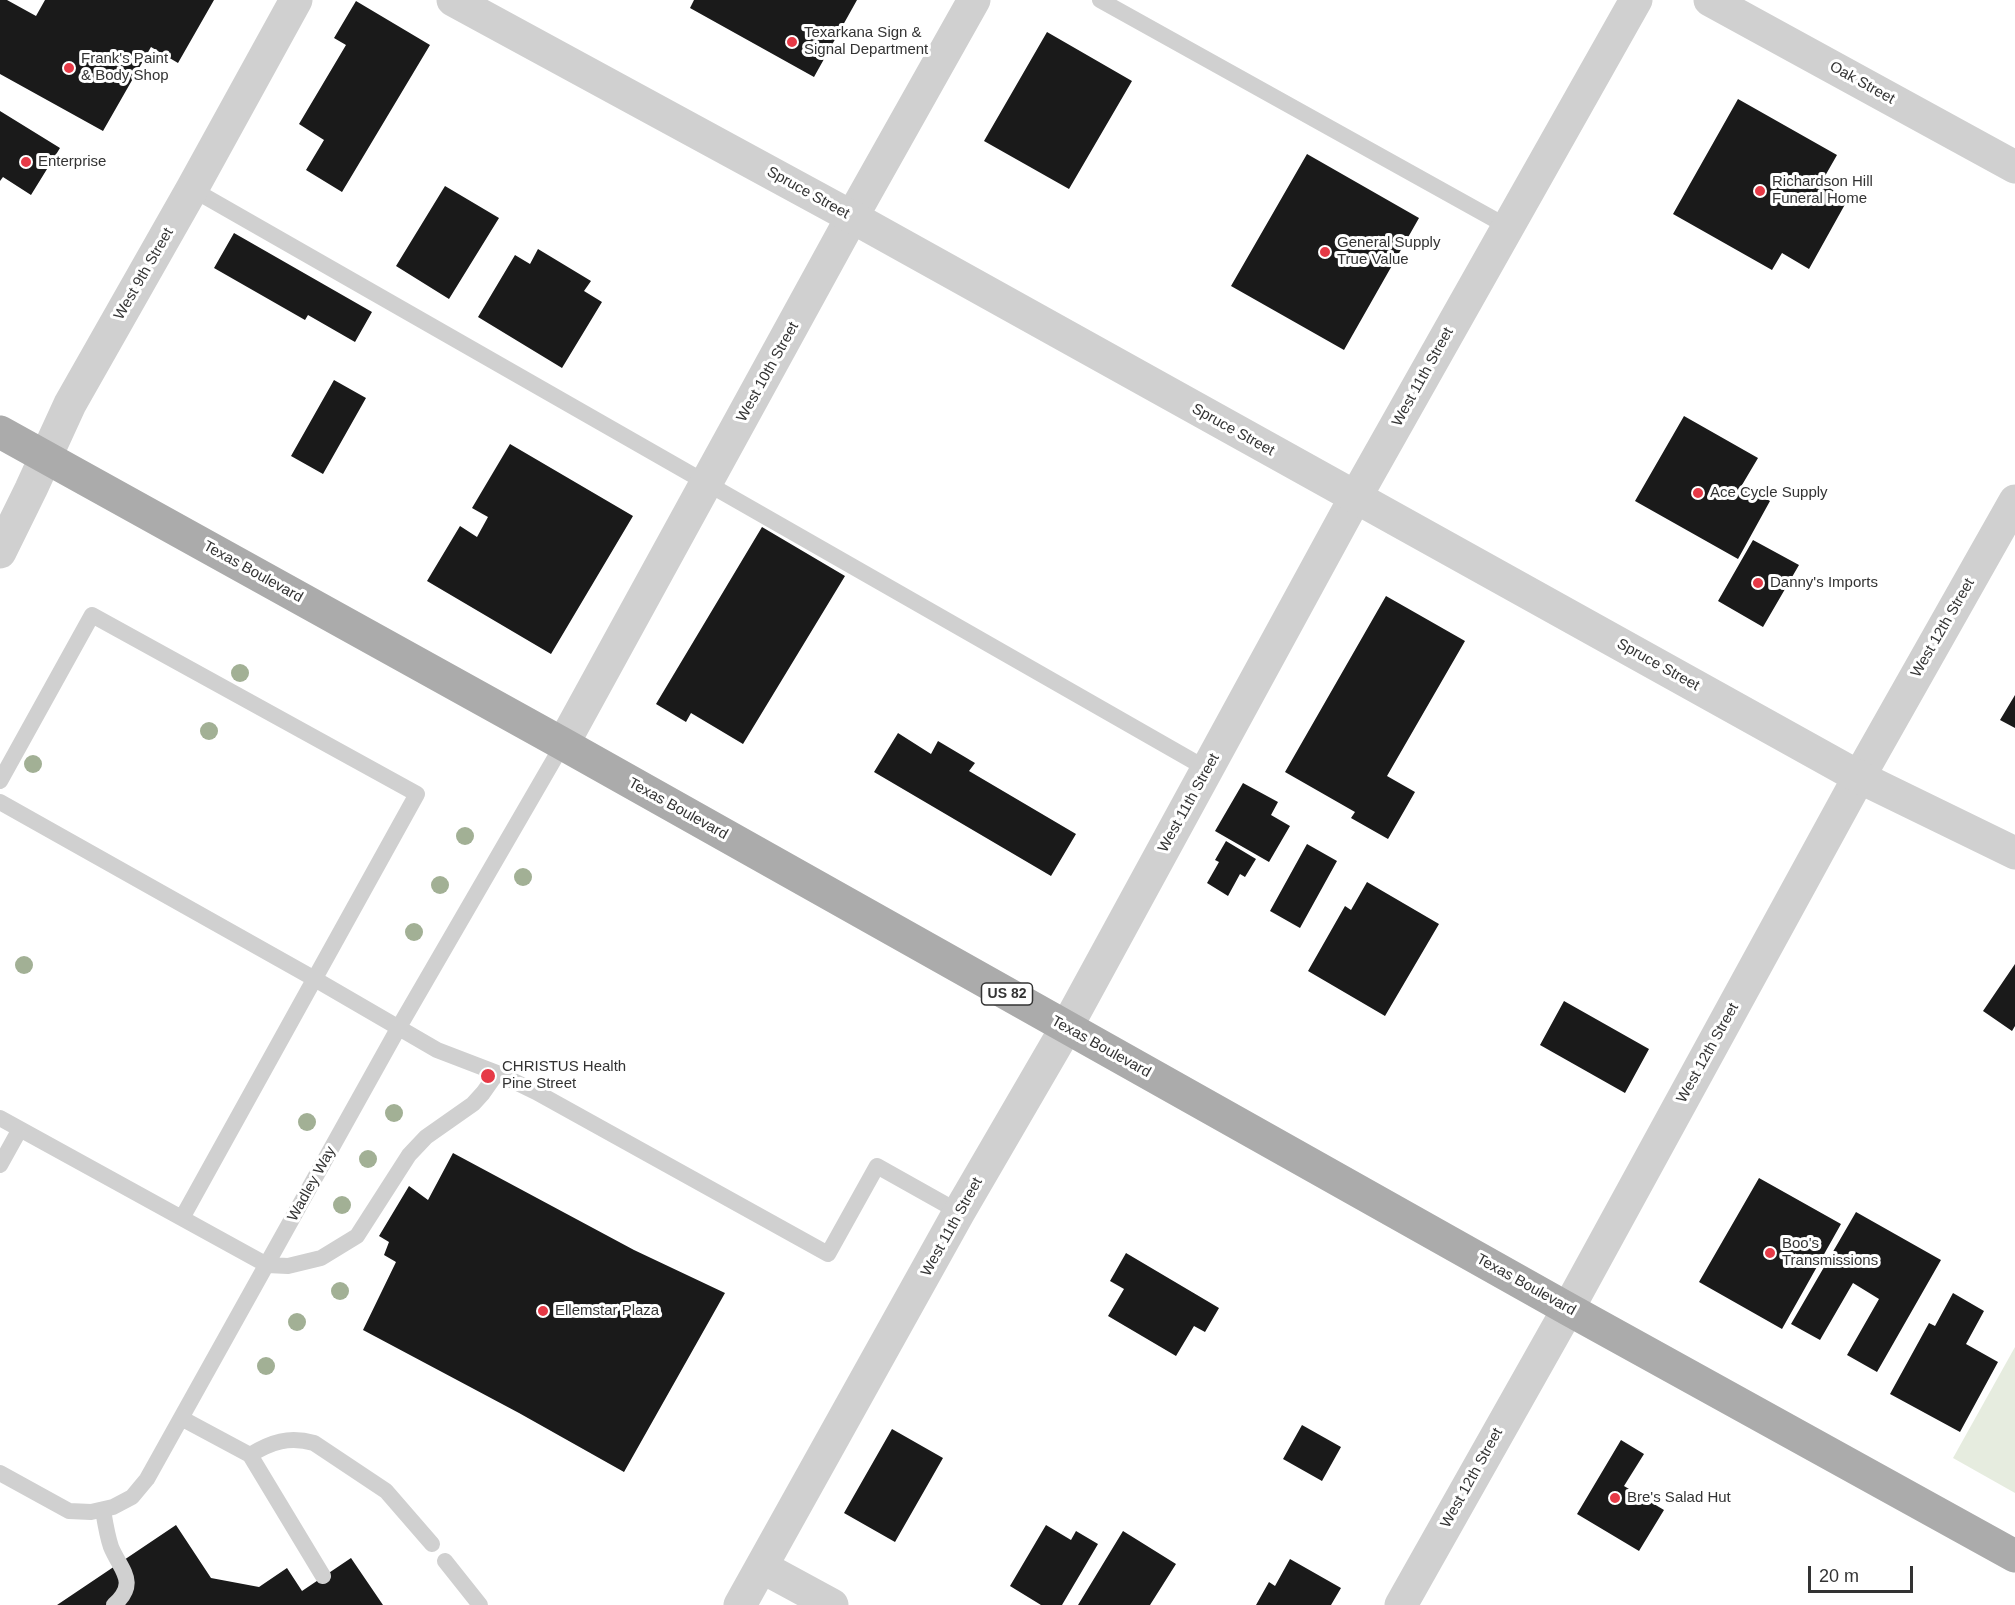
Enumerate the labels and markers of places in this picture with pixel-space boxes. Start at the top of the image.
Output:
place label: Texarkana Sign & Signal Department [804,24,928,59]
marker: Texarkana Sign & Signal Department [785,35,799,49]
place label: Frank's Paint & Body Shop [81,50,169,85]
marker: Frank's Paint & Body Shop [62,61,76,75]
place label: Enterprise [38,153,106,171]
marker: Enterprise [19,155,33,169]
place label: Richardson Hill Funeral Home [1772,173,1873,208]
marker: Richardson Hill Funeral Home [1753,184,1767,198]
place label: General Supply True Value [1337,234,1440,269]
marker: General Supply True Value [1318,245,1332,259]
place label: Ace Cycle Supply [1710,484,1828,502]
marker: Ace Cycle Supply [1691,486,1705,500]
place label: Danny's Imports [1770,574,1878,592]
marker: Danny's Imports [1751,576,1765,590]
place label: CHRISTUS Health Pine Street [502,1058,626,1093]
marker: CHRISTUS Health Pine Street [479,1067,497,1085]
place label: Boo's Transmissions [1782,1235,1878,1270]
marker: Boo's Transmissions [1763,1246,1777,1260]
place label: Ellemstar Plaza [555,1302,659,1320]
marker: Ellemstar Plaza [536,1304,550,1318]
place label: Bre's Salad Hut [1627,1489,1731,1507]
marker: Bre's Salad Hut [1608,1491,1622,1505]

